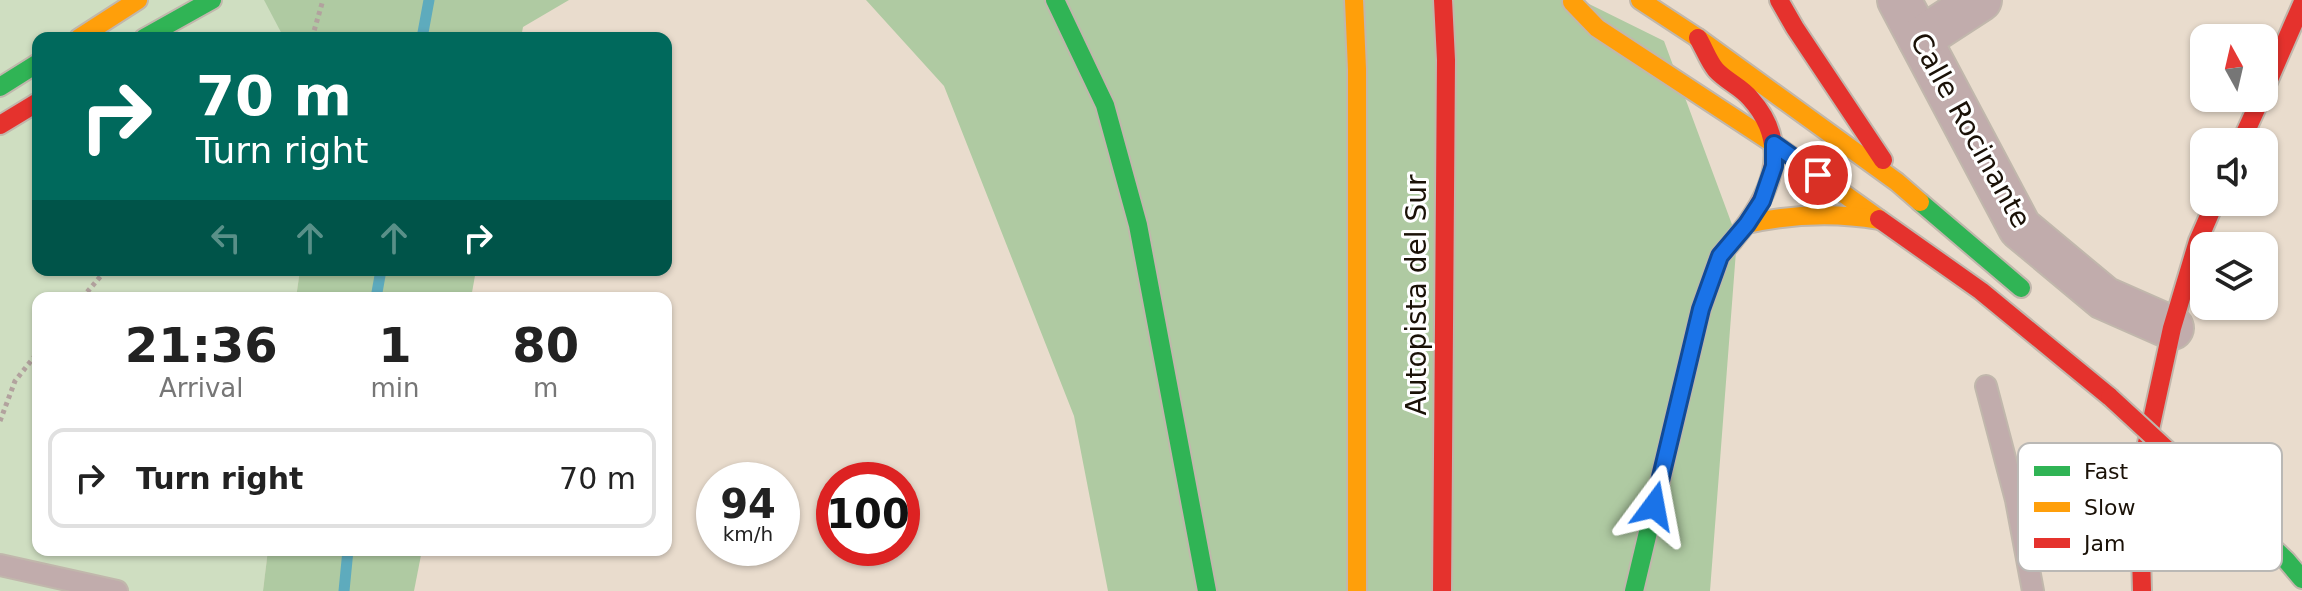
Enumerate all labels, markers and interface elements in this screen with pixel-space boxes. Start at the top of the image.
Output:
north arrow [2190,24,2278,112]
map controls [2190,24,2278,320]
street label: Calle Rocinante [1903,27,2038,233]
text: 70 m [196,63,352,128]
icon: right [64,64,168,168]
button: sound [2190,128,2278,216]
text: Turn right [196,130,368,171]
pin [1784,141,1852,209]
icon: arrive [1796,153,1840,197]
street label: Autopista del Sur [1400,174,1433,415]
icon: left [204,216,248,260]
icon: ahead [288,216,332,260]
icon: ahead [372,216,416,260]
icon: right [456,216,500,260]
button: layers [2190,232,2278,320]
text: 21:36 [125,317,278,373]
text: 1 [378,317,412,373]
text: 80 [512,317,579,373]
text: Arrival [159,373,243,403]
text: min [370,373,420,403]
text: m [533,373,558,403]
legend [2018,443,2282,571]
icon: right [68,456,112,500]
text: Fast [2084,459,2129,484]
text: Turn right [136,461,303,496]
text: 70 m [559,461,636,496]
speed limit sign: 100 [816,462,920,566]
position arrow [1612,464,1696,548]
text: 94 [720,481,776,527]
text: Slow [2084,495,2136,520]
text: km/h [723,522,773,546]
text: Jam [2082,531,2125,556]

